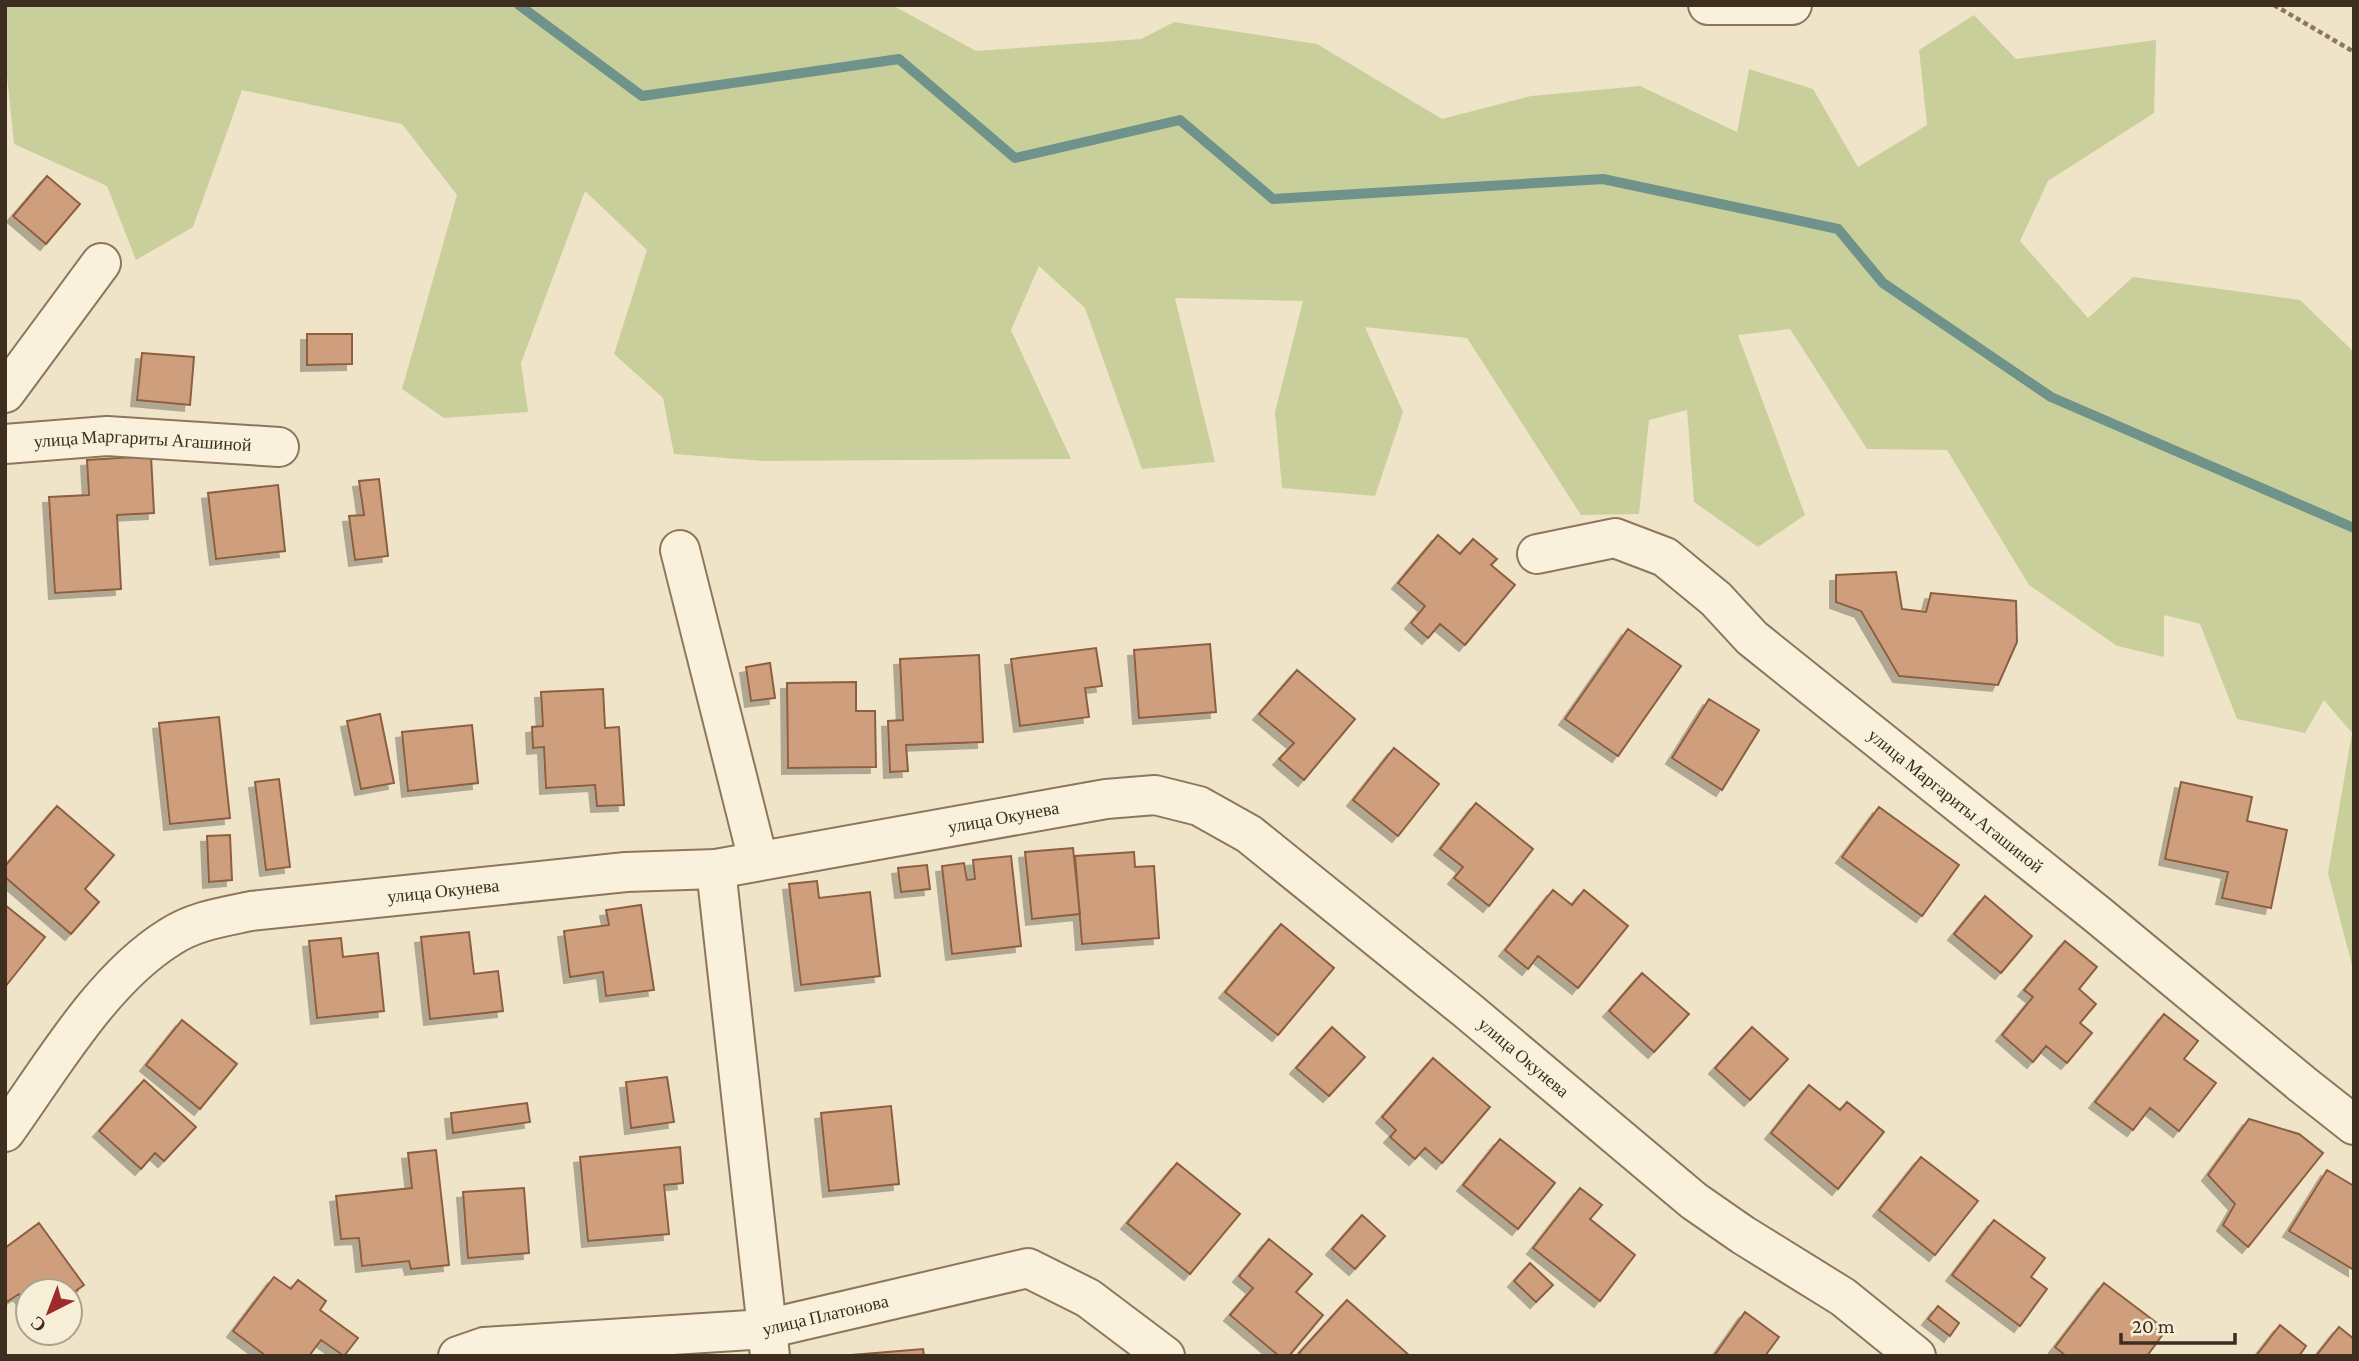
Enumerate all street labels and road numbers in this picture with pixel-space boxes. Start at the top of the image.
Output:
street label: улица Маргариты Агашиной [33,426,253,455]
street label: улица Маргариты Агашиной [1864,725,2047,877]
street label: улица Окунева [947,798,1061,837]
street label: улица Окунева [386,875,500,907]
street label: улица Окунева [1474,1014,1573,1101]
street label: улица Платонова [760,1291,890,1340]

